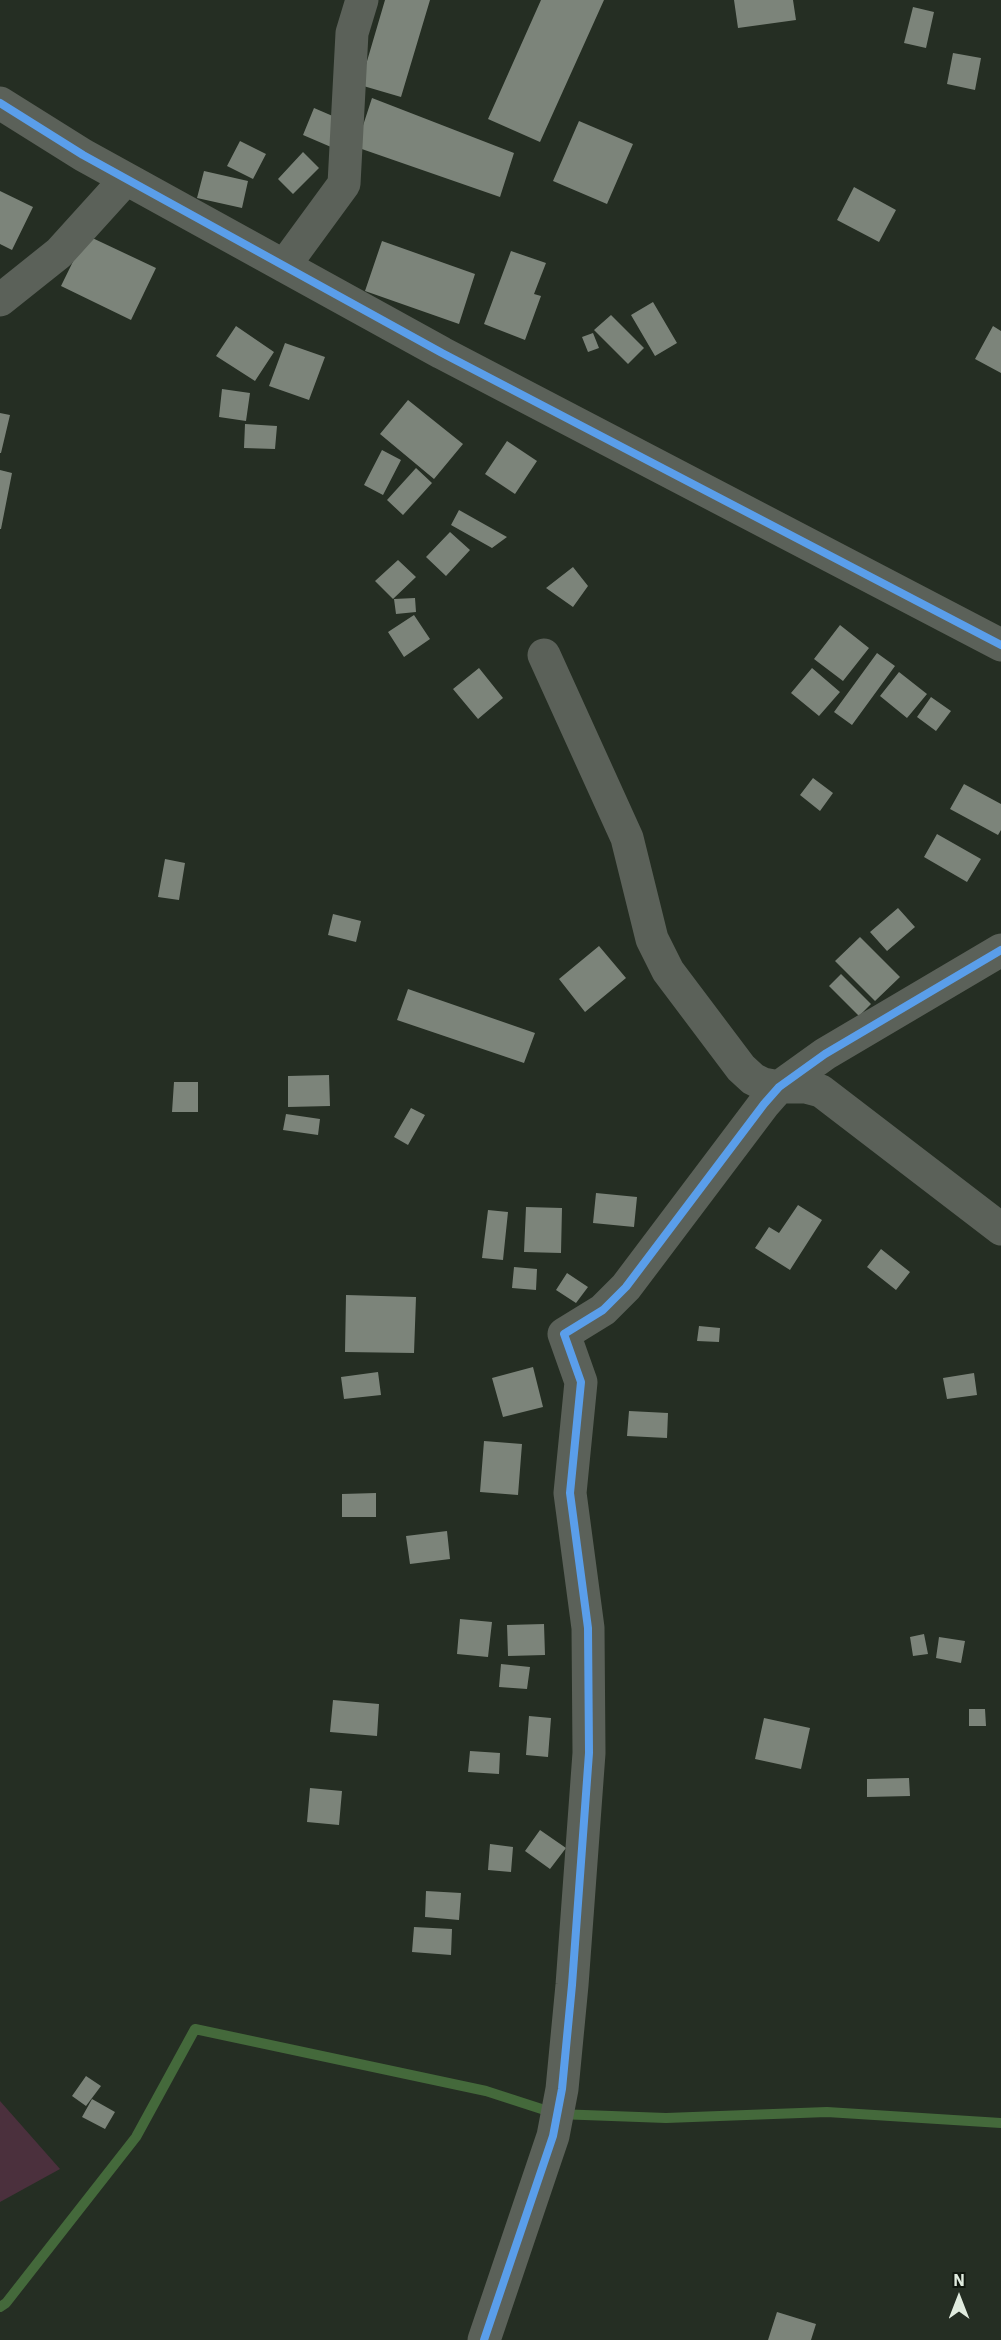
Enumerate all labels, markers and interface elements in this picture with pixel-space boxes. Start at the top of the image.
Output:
north arrow [929,2268,989,2328]
text: N [953,2270,965,2290]

